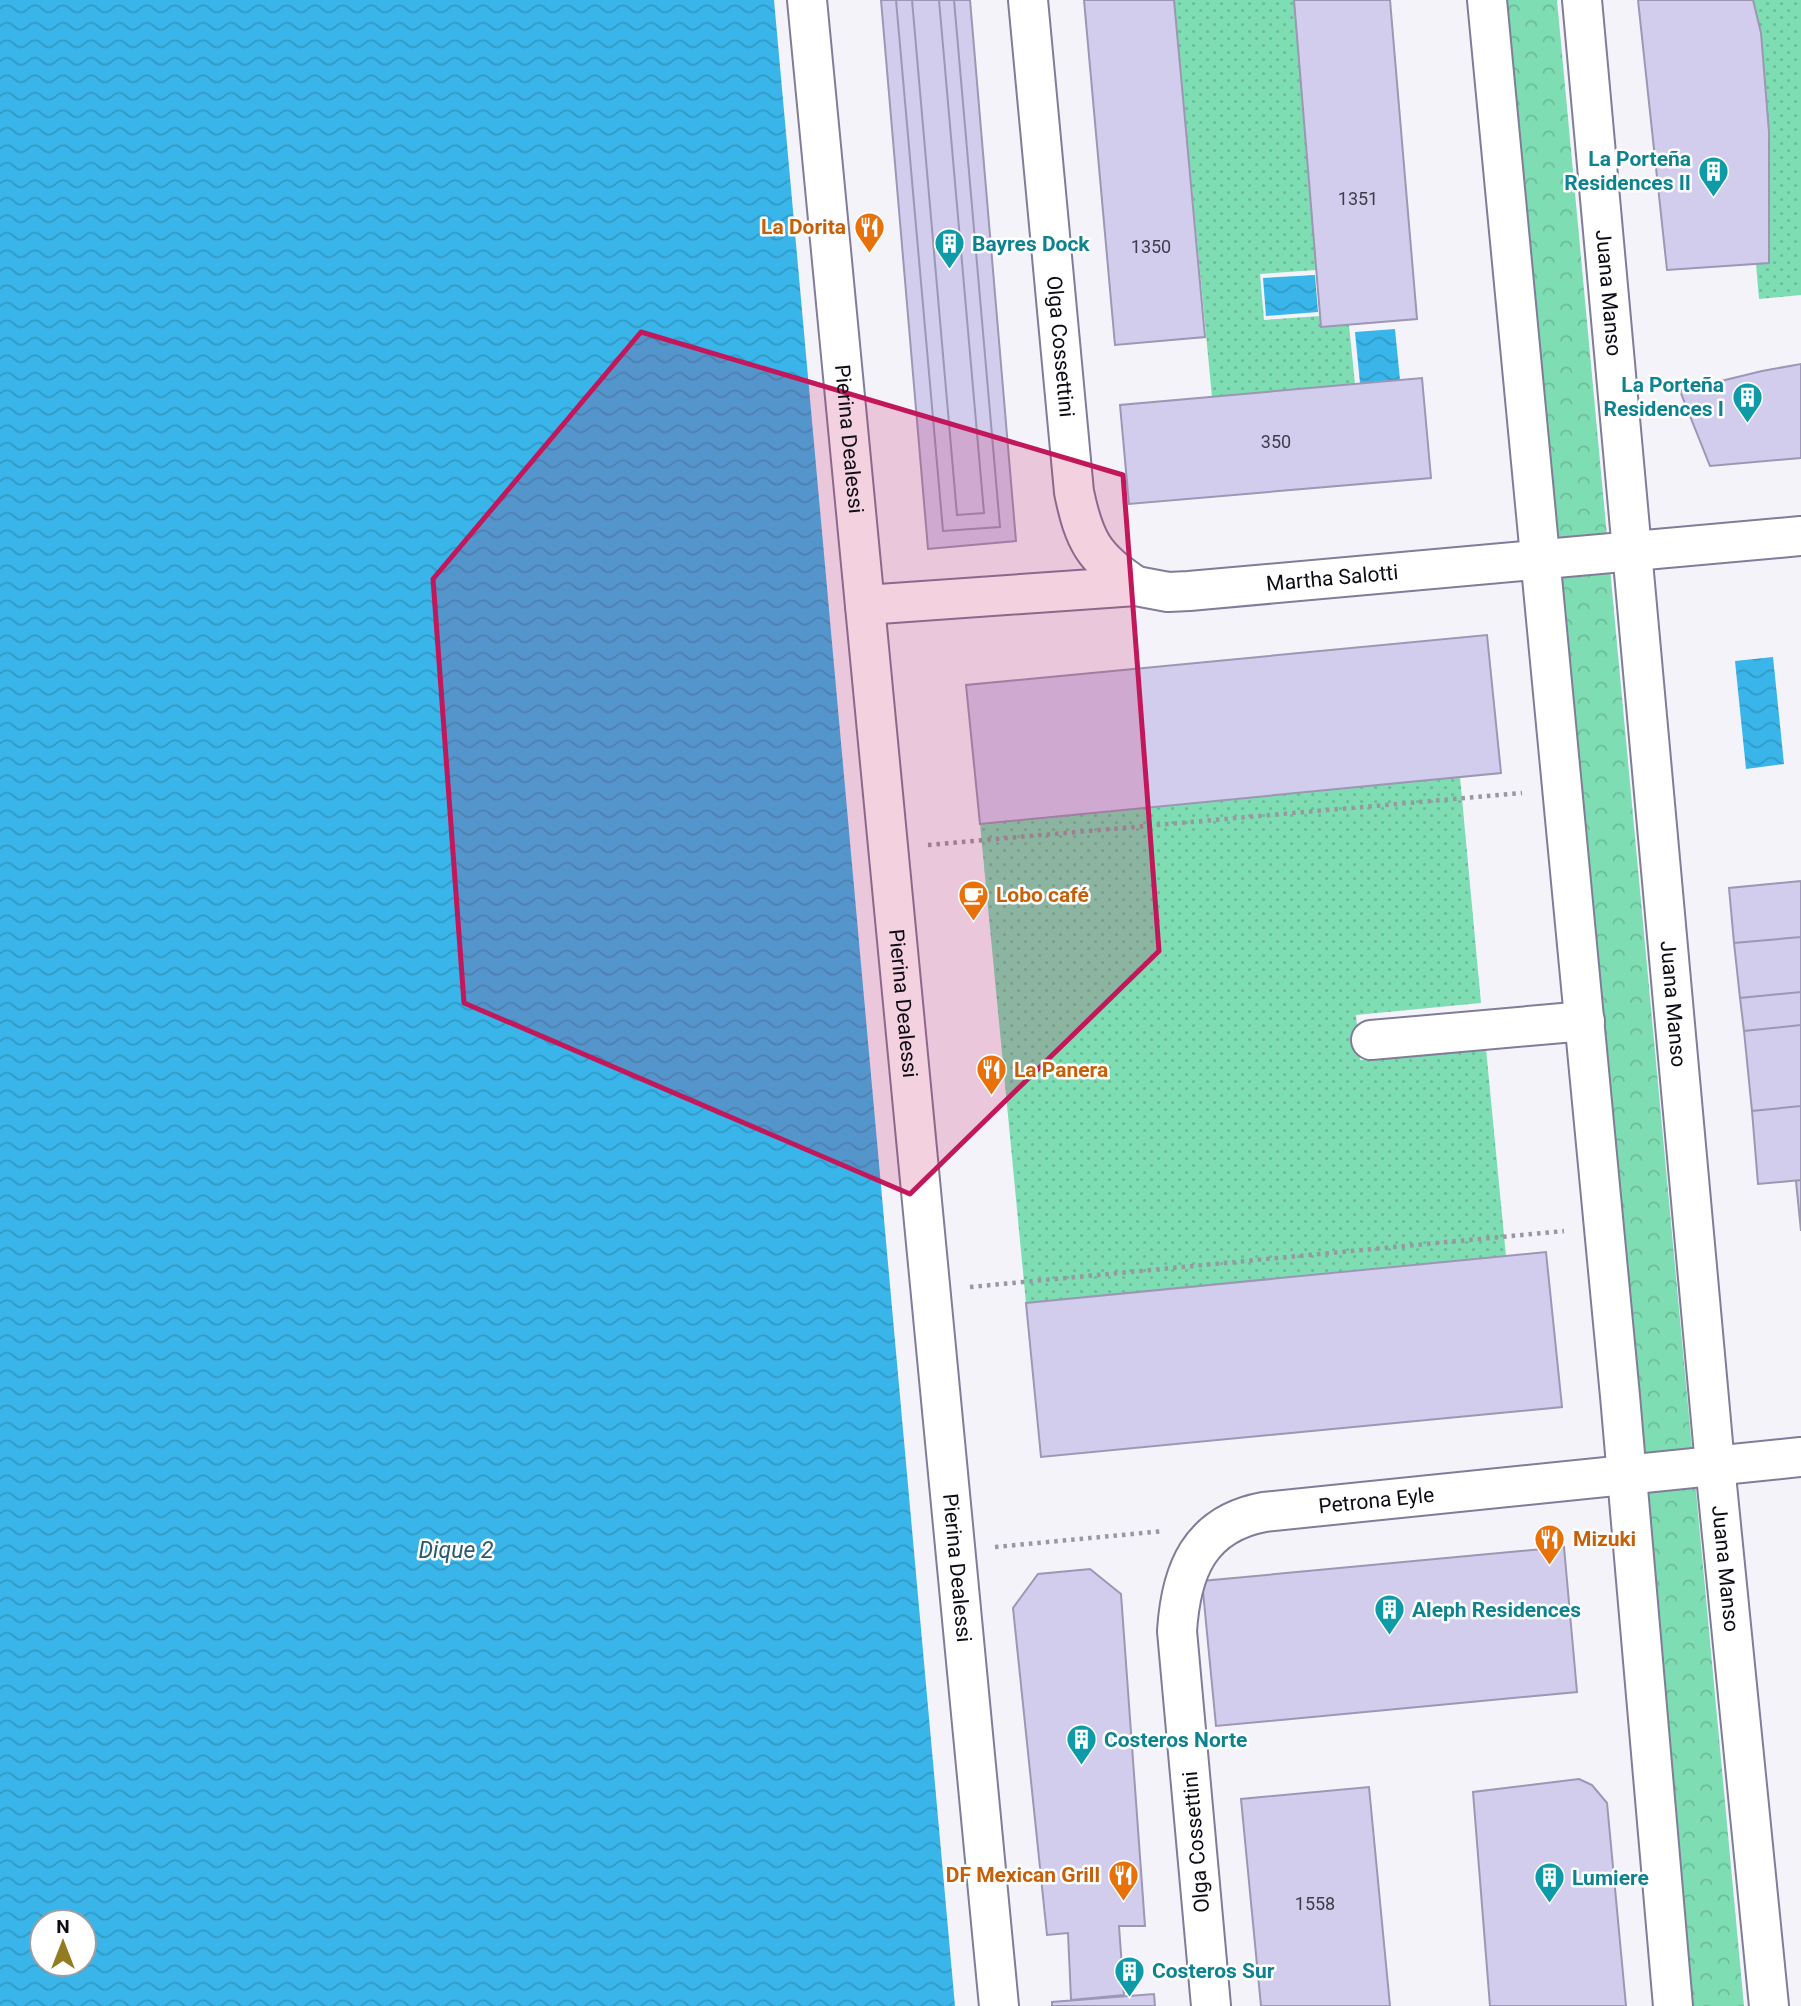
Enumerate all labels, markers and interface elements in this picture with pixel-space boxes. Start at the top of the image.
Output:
place label: La Porteña Residences II [1564,147,1691,195]
building icon: La Porteña Residences II [1697,154,1731,198]
house number: 1351 [1338,188,1378,209]
restaurant icon: La Dorita [852,210,886,254]
place label: La Dorita [761,215,846,239]
building icon: Bayres Dock [932,227,966,271]
street label: Juana Manso [1591,228,1626,357]
place label: Bayres Dock [972,232,1090,256]
house number: 1350 [1131,236,1171,257]
street label: Olga Cossettini [1042,275,1079,418]
street label: Pierina Dealessi [830,363,868,515]
place label: La Porteña Residences I [1603,373,1724,421]
building icon: La Porteña Residences I [1730,380,1764,424]
house number: 350 [1261,431,1291,452]
street label: Martha Salotti [1265,560,1399,596]
cafe icon: Lobo café [956,878,990,922]
place label: Lobo café [996,883,1089,907]
street label: Pierina Dealessi [884,928,922,1079]
street label: Juana Manso [1655,940,1691,1068]
restaurant icon: La Panera [974,1053,1008,1097]
place label: La Panera [1014,1058,1108,1082]
street label: Petrona Eyle [1317,1483,1435,1518]
street label: Pierina Dealessi [938,1492,976,1643]
street label: Juana Manso [1707,1504,1744,1633]
restaurant icon: Mizuki [1533,1522,1567,1566]
place label: Mizuki [1573,1527,1636,1551]
water label: Dique 2 [418,1537,494,1564]
building icon: Aleph Residences [1372,1593,1406,1637]
place label: Aleph Residences [1412,1598,1581,1622]
building icon: Costeros Norte [1064,1723,1098,1767]
place label: Costeros Norte [1104,1728,1247,1752]
street label: Olga Cossettini [1178,1770,1214,1914]
restaurant icon: DF Mexican Grill [1106,1858,1140,1902]
building icon: Lumiere [1532,1861,1566,1905]
place label: DF Mexican Grill [946,1863,1100,1887]
place label: Lumiere [1572,1866,1649,1890]
house number: 1558 [1295,1893,1335,1914]
north arrow [28,1908,98,1978]
text: N [56,1915,70,1938]
building icon: Costeros Sur [1112,1954,1146,1998]
place label: Costeros Sur [1152,1959,1275,1983]

